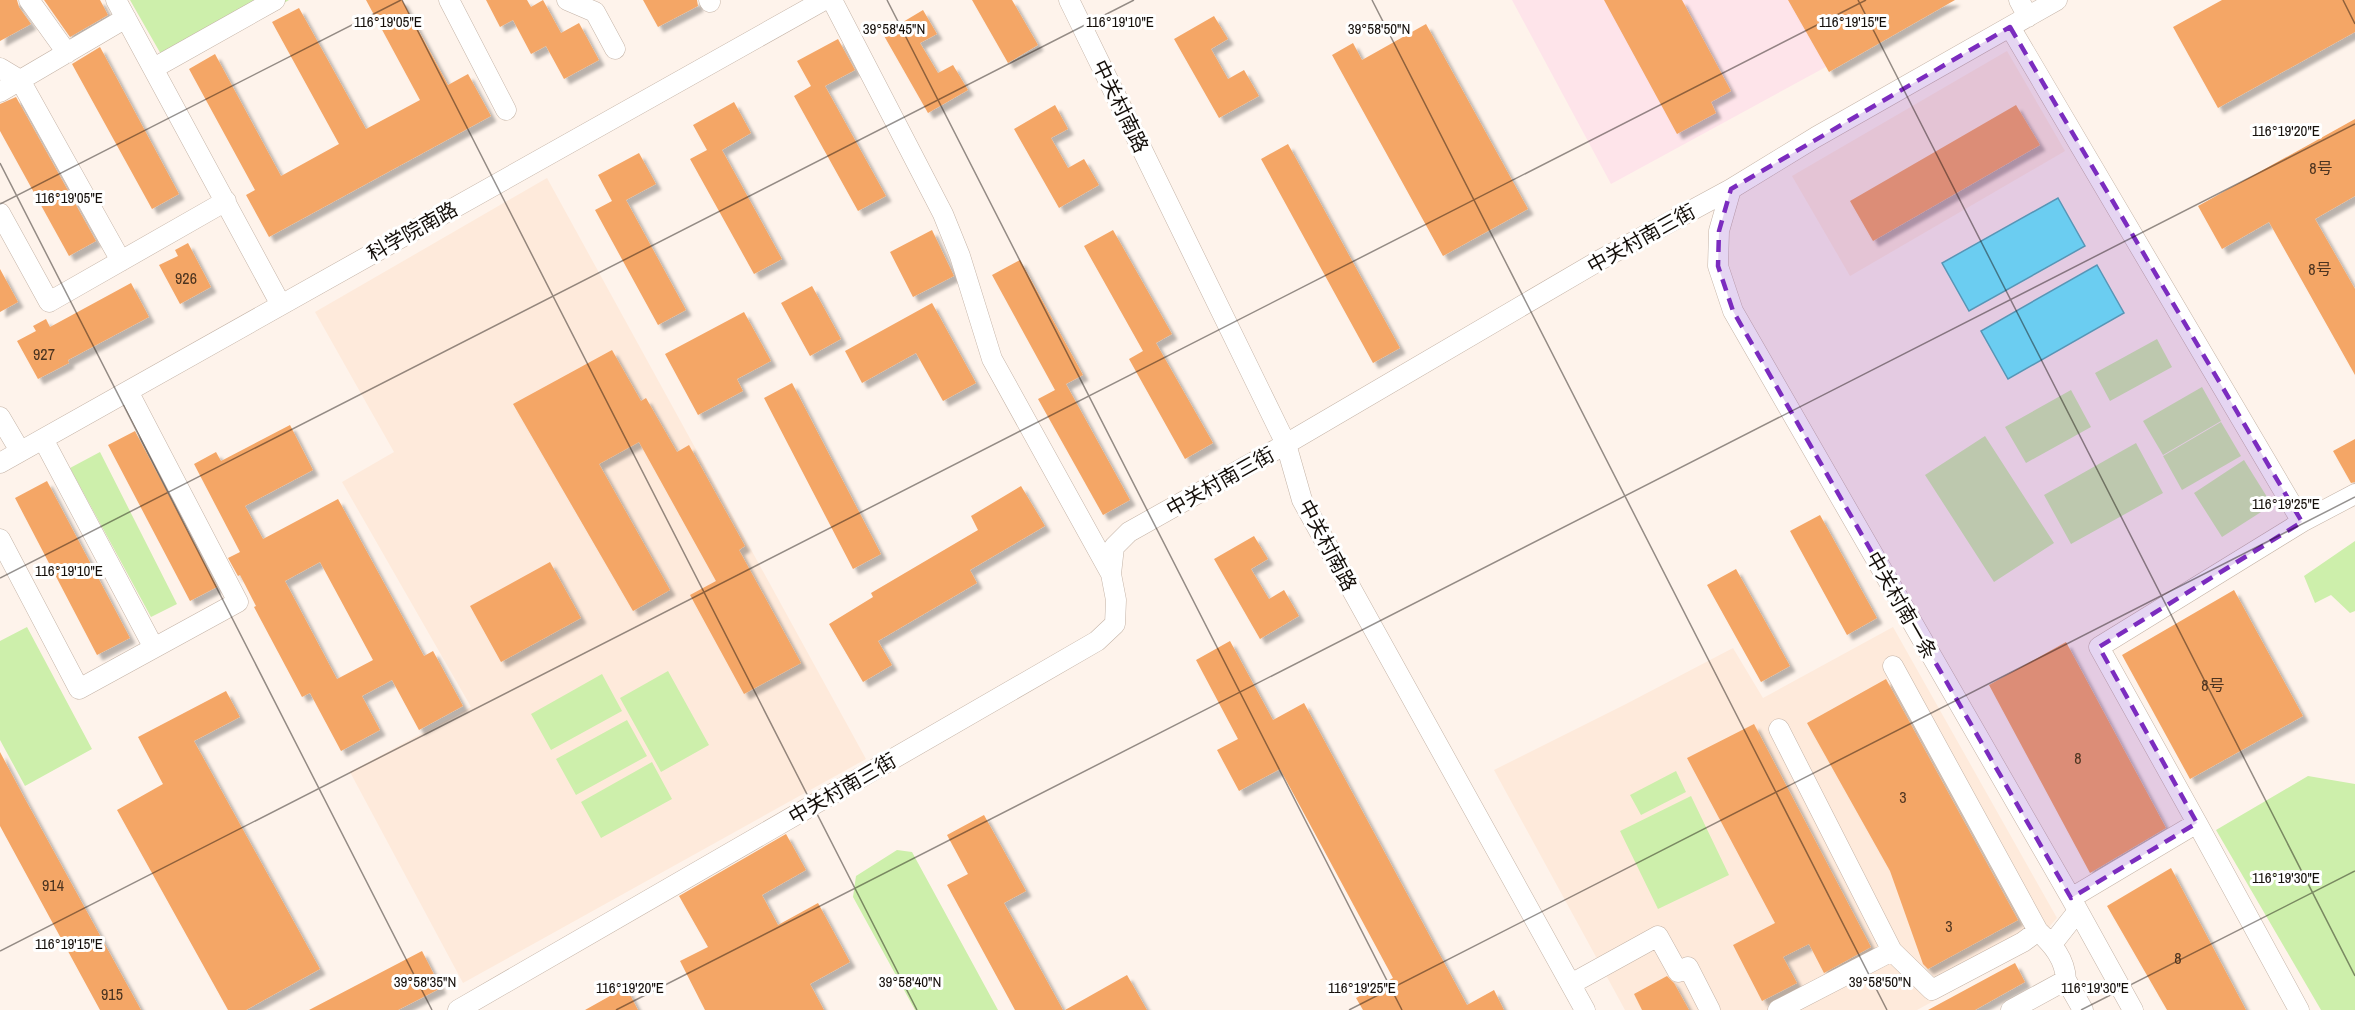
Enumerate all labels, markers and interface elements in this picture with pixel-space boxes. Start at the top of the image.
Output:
text: 116°19'05"E [354,11,422,32]
text: 116°19'10"E [1086,11,1154,32]
text: 116°19'15"E [1819,11,1887,32]
text: 39°58'45"N [863,18,925,39]
text: 39°58'50"N [1348,18,1410,39]
street label: 中关村南路 [1087,55,1155,157]
text: 116°19'20"E [2252,120,2320,141]
house number: 8号 [2309,157,2333,179]
text: 116°19'05"E [35,187,103,208]
street label: 科学院南路 [362,195,462,267]
street label: 中关村南三街 [1582,197,1700,279]
house number: 8号 [2308,258,2332,280]
house number: 926 [175,267,197,289]
house number: 927 [33,343,55,365]
street label: 中关村南三街 [1161,440,1279,522]
text: 116°19'25"E [2252,493,2320,514]
street label: 中关村南路 [1293,495,1363,595]
street label: 中关村南一条 [1860,546,1944,664]
text: 116°19'10"E [35,560,103,581]
house number: 8号 [2201,674,2225,696]
street label: 中关村南三街 [783,746,901,830]
house number: 8 [2074,747,2082,769]
house number: 3 [1899,786,1907,808]
text: 116°19'30"E [2252,867,2320,888]
house number: 914 [42,874,64,896]
house number: 3 [1945,915,1953,937]
text: 116°19'15"E [35,933,103,954]
house number: 8 [2174,947,2182,969]
text: 39°58'35"N [394,971,456,992]
text: 39°58'40"N [879,971,941,992]
text: 39°58'50"N [1849,971,1911,992]
text: 116°19'20"E [596,977,664,998]
text: 116°19'25"E [1328,977,1396,998]
text: 116°19'30"E [2061,977,2129,998]
house number: 915 [101,983,123,1005]

